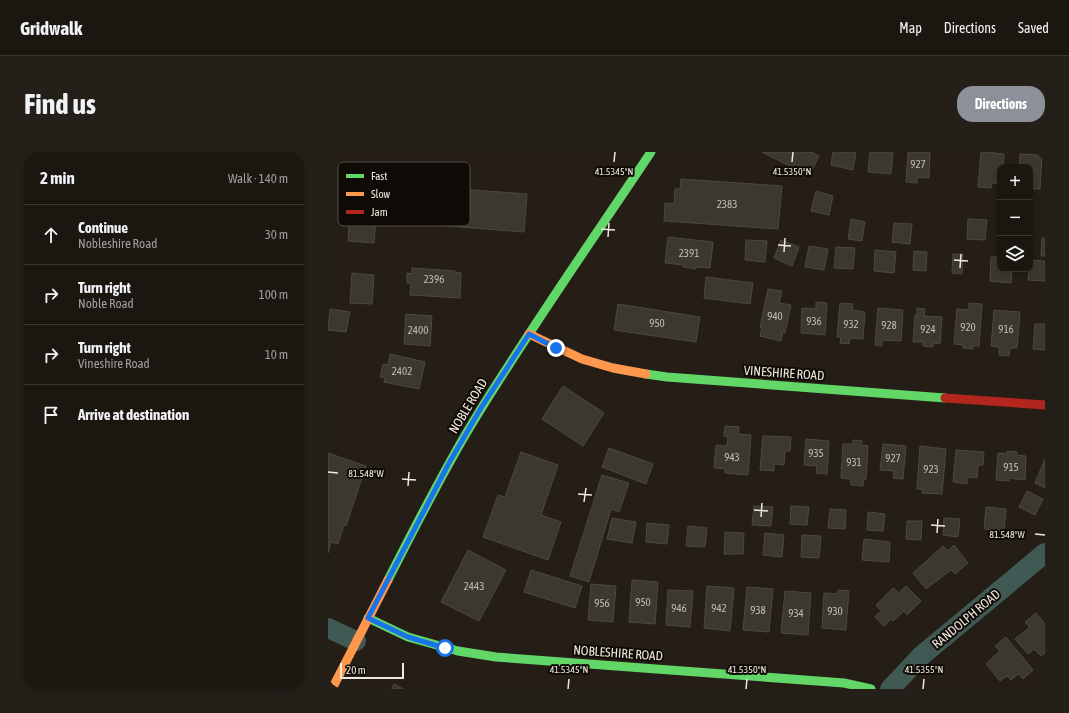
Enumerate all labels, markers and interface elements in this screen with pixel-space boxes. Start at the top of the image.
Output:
text: Gridwalk [20,17,82,39]
text: Map [899,20,922,36]
text: Directions [944,20,996,36]
text: Saved [1018,20,1049,36]
button: Directions [957,86,1045,122]
text: Find us [24,88,96,120]
house number: 927 [910,158,926,170]
legend [338,162,470,226]
map controls [997,164,1033,272]
button: + [997,164,1033,200]
text: 41.5345°N [595,166,633,177]
text: 41.5350°N [773,166,811,177]
text: 2 min [40,168,75,188]
text: Fast [371,170,387,182]
text: Walk · 140 m [228,171,288,186]
text: Slow [371,188,390,200]
house number: 2383 [717,198,737,210]
button: − [997,200,1033,236]
text: Jam [371,206,388,218]
text: Continue [78,219,128,236]
icon: ahead [40,224,62,246]
text: 30 m [265,227,288,242]
text: Nobleshire Road [78,236,157,251]
button: layers [997,236,1033,272]
house number: 2391 [679,247,699,259]
house number: 2396 [424,273,444,285]
text: Turn right [78,279,131,296]
icon: right [40,284,62,306]
text: 100 m [259,287,288,302]
text: Noble Road [78,296,134,311]
house number: 940 [767,310,783,322]
house number: 936 [806,315,822,327]
house number: 950 [649,317,665,329]
house number: 932 [843,318,859,330]
house number: 928 [881,319,897,331]
house number: 920 [960,321,976,333]
house number: 924 [920,323,936,335]
house number: 916 [998,323,1014,335]
house number: 2400 [408,324,428,336]
text: Turn right [78,339,131,356]
route end [547,339,565,357]
icon: right [40,344,62,366]
text: 10 m [265,347,288,362]
text: Vineshire Road [78,356,150,371]
street label: VINESHIRE ROAD [743,363,825,383]
house number: 2402 [392,365,412,377]
street label: NOBLE ROAD [446,376,490,436]
icon: arrive [40,404,62,426]
text: Arrive at destination [78,406,189,423]
house number: 935 [808,447,824,459]
house number: 943 [724,451,740,463]
house number: 927 [885,452,901,464]
house number: 931 [846,456,862,468]
house number: 915 [1003,461,1019,473]
house number: 923 [923,463,939,475]
text: 81.548°W [348,468,384,479]
text: 81.548°W [989,529,1025,540]
house number: 2443 [464,580,484,592]
street label: RANDOLPH ROAD [929,586,1003,652]
house number: 950 [635,596,651,608]
house number: 956 [594,597,610,609]
house number: 946 [671,602,687,614]
house number: 942 [711,602,727,614]
house number: 938 [750,604,766,616]
house number: 930 [827,605,843,617]
house number: 934 [788,607,804,619]
route start [436,639,454,657]
street label: NOBLESHIRE ROAD [573,642,663,664]
scale bar [340,661,404,680]
text: 20 m [346,664,366,676]
text: 41.5345°N [550,664,588,675]
text: 41.5350°N [728,664,766,675]
text: 41.5355°N [905,664,943,675]

